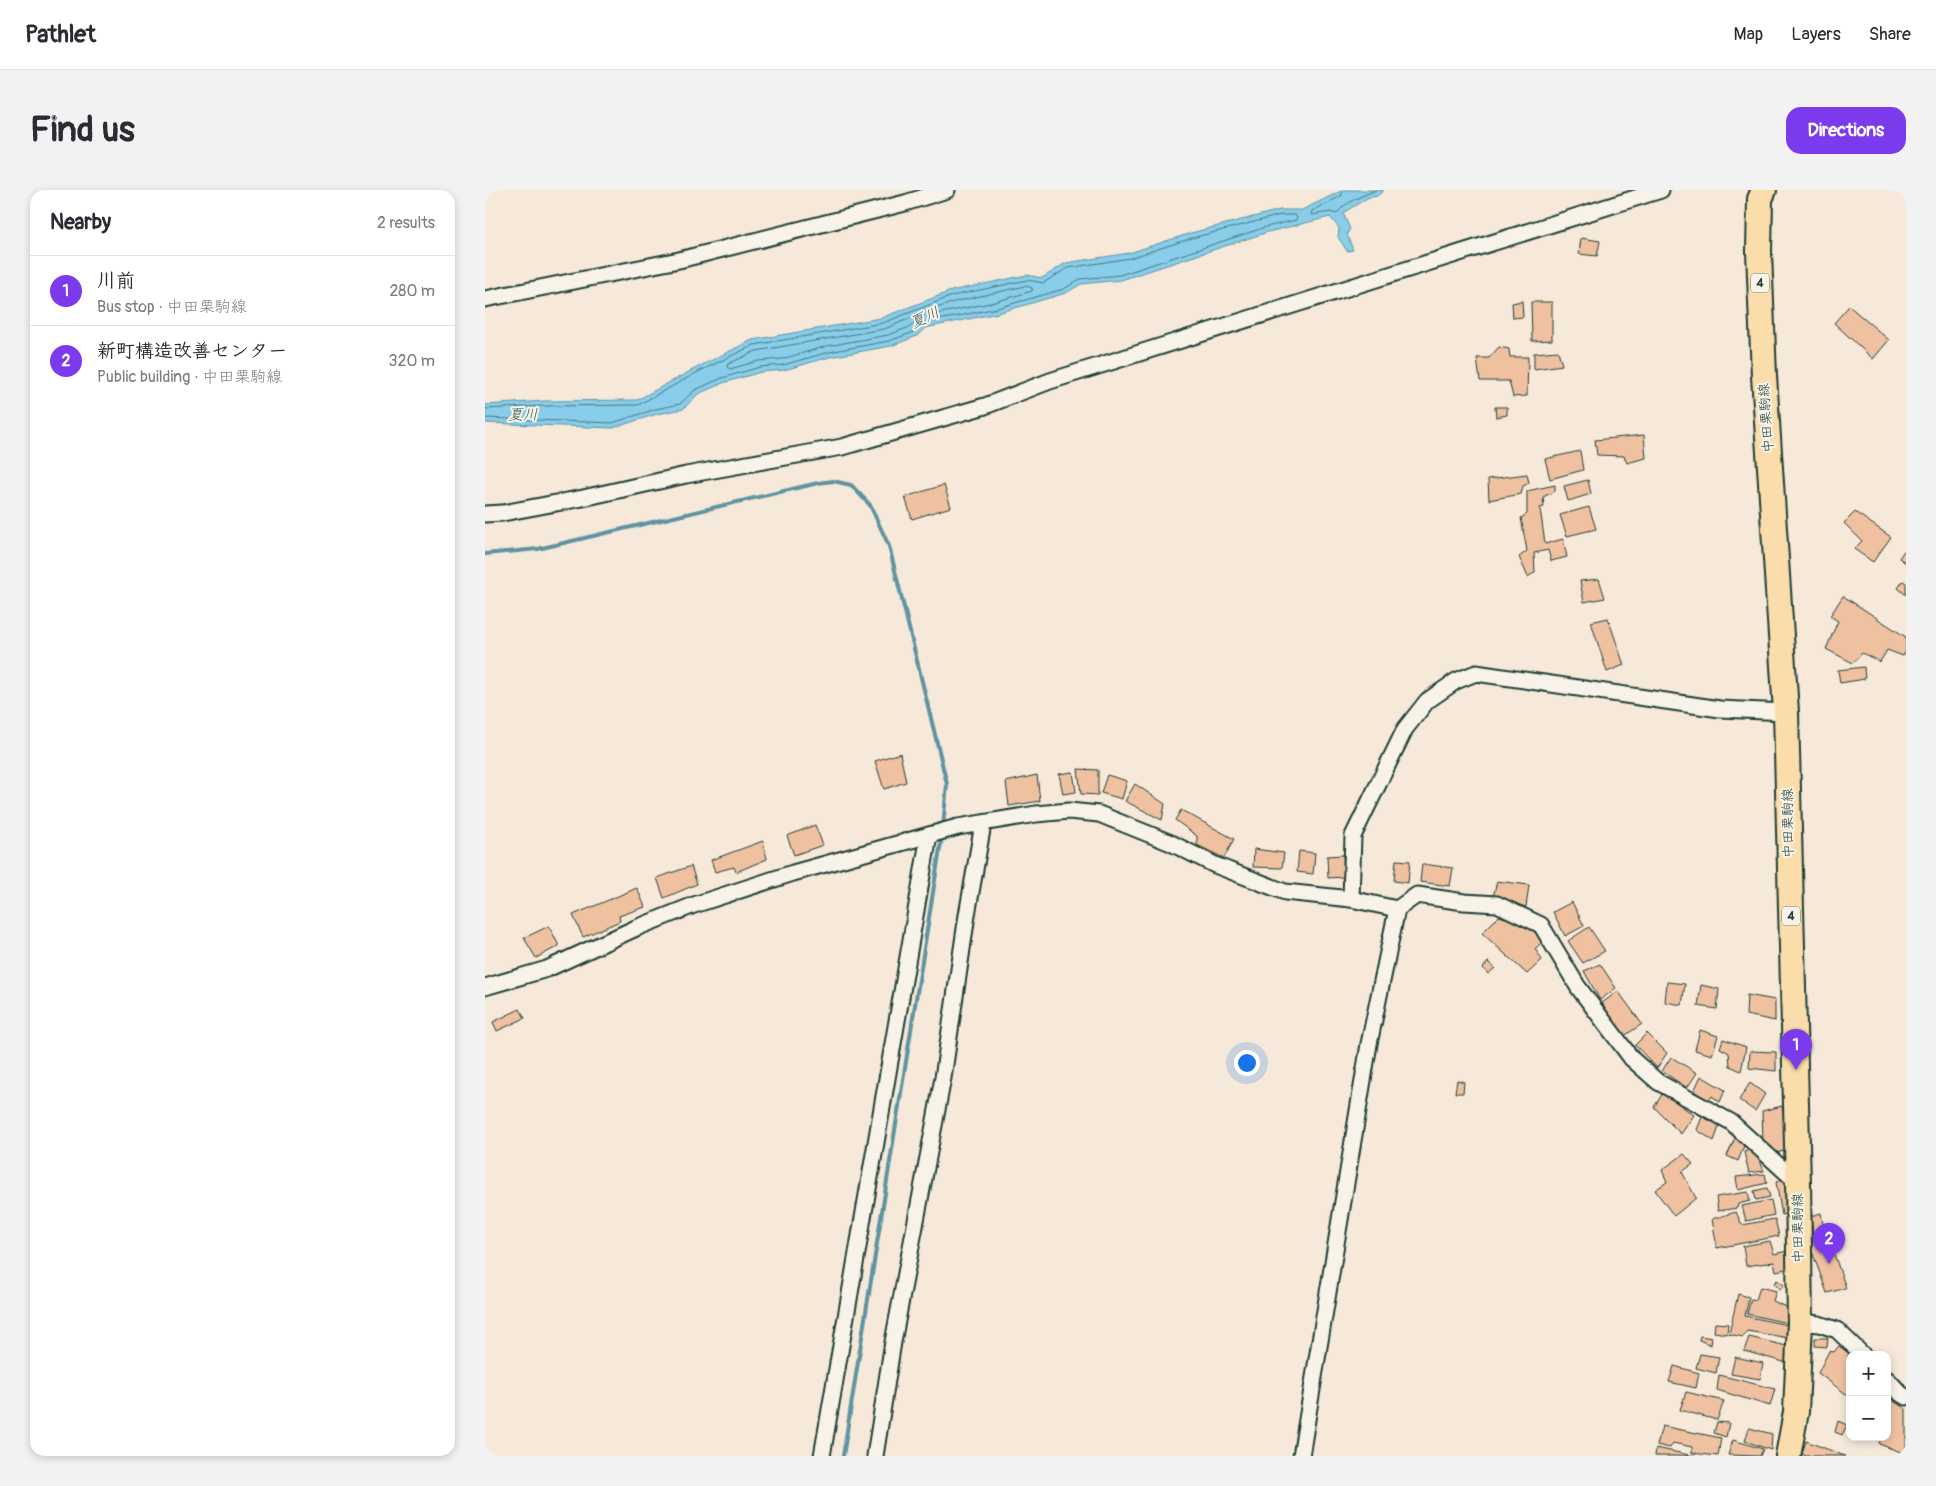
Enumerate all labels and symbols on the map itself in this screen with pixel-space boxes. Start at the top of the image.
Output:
road number: 4 [1751,274,1769,292]
water label: 夏川 [907,303,943,333]
street label: 中田栗駒線 [1755,382,1777,454]
water label: 夏川 [508,405,538,425]
street label: 中田栗駒線 [1779,788,1797,858]
road number: 4 [1782,906,1800,926]
pin: 1 [1780,1029,1812,1070]
your location [1234,1050,1260,1076]
street label: 中田栗駒線 [1789,1193,1807,1263]
pin: 2 [1813,1223,1845,1264]

